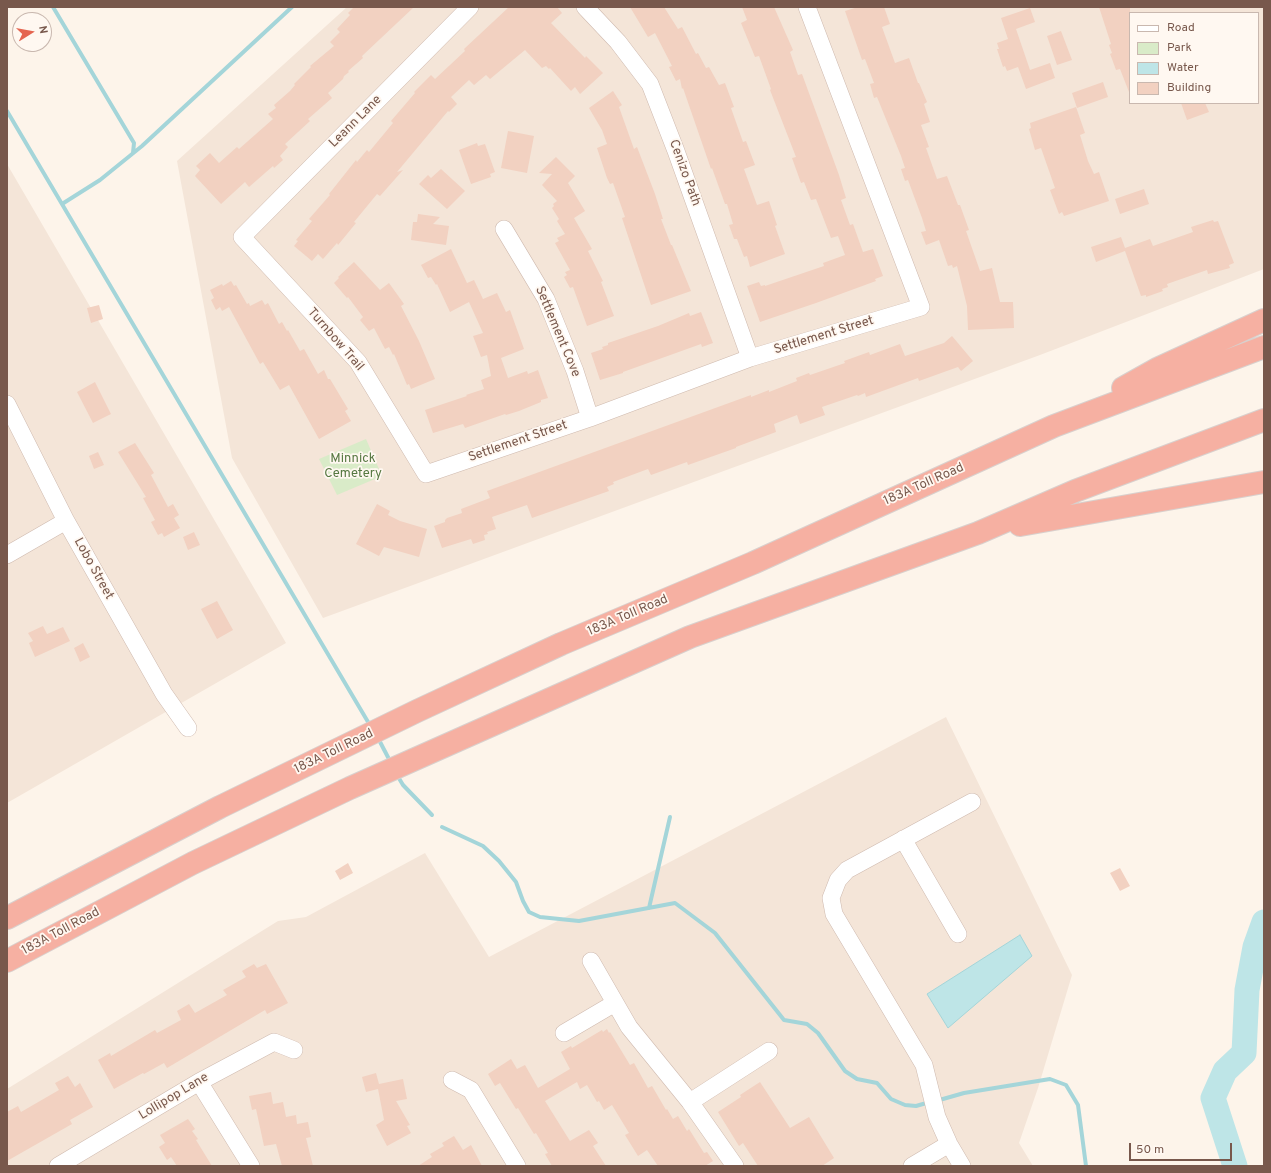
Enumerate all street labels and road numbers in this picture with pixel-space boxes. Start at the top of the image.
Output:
street label: Leann Lane [326,92,386,152]
street label: Cenizo Path [665,138,703,208]
street label: Settlement Cove [531,284,583,380]
street label: Turnbow Trail [303,305,367,375]
street label: Settlement Street [772,313,876,359]
street label: Settlement Street [467,418,569,466]
street label: 183A Toll Road [882,460,966,510]
street label: Lobo Street [70,535,116,603]
street label: 183A Toll Road [585,592,671,640]
street label: 183A Toll Road [292,726,376,778]
street label: 183A Toll Road [19,905,103,959]
street label: Lollipop Lane [136,1070,212,1124]

